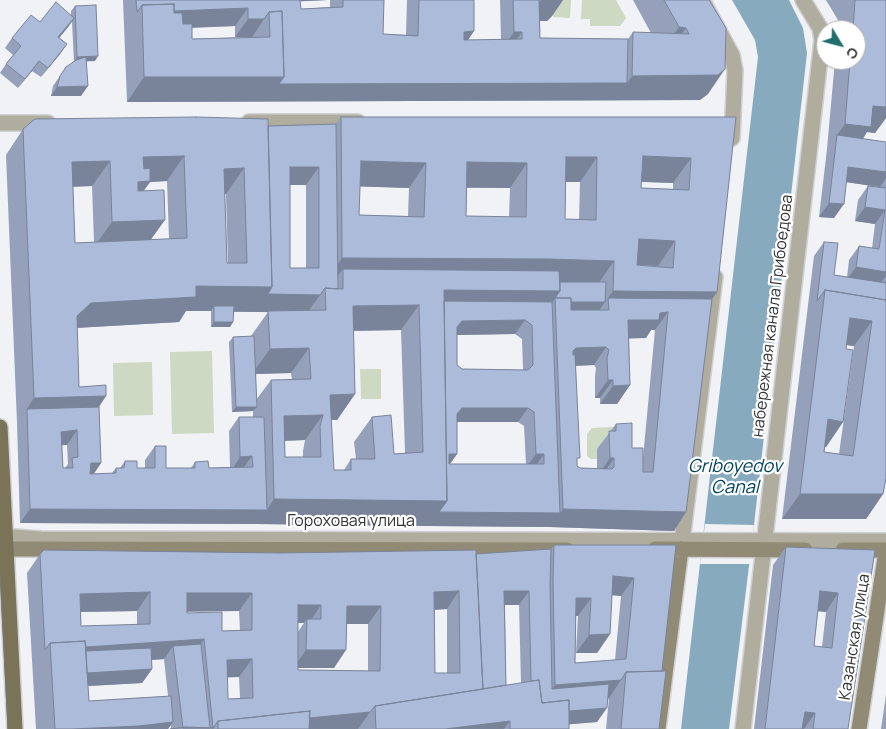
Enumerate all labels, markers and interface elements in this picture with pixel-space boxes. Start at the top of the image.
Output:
north arrow [816,20,866,70]
text: С [842,44,863,64]
street label: набережная канала Грибоедова [749,194,797,438]
water label: Griboyedov Canal [688,456,782,498]
street label: Гороховая улица [287,512,415,532]
street label: Казанская улица [836,572,874,702]

